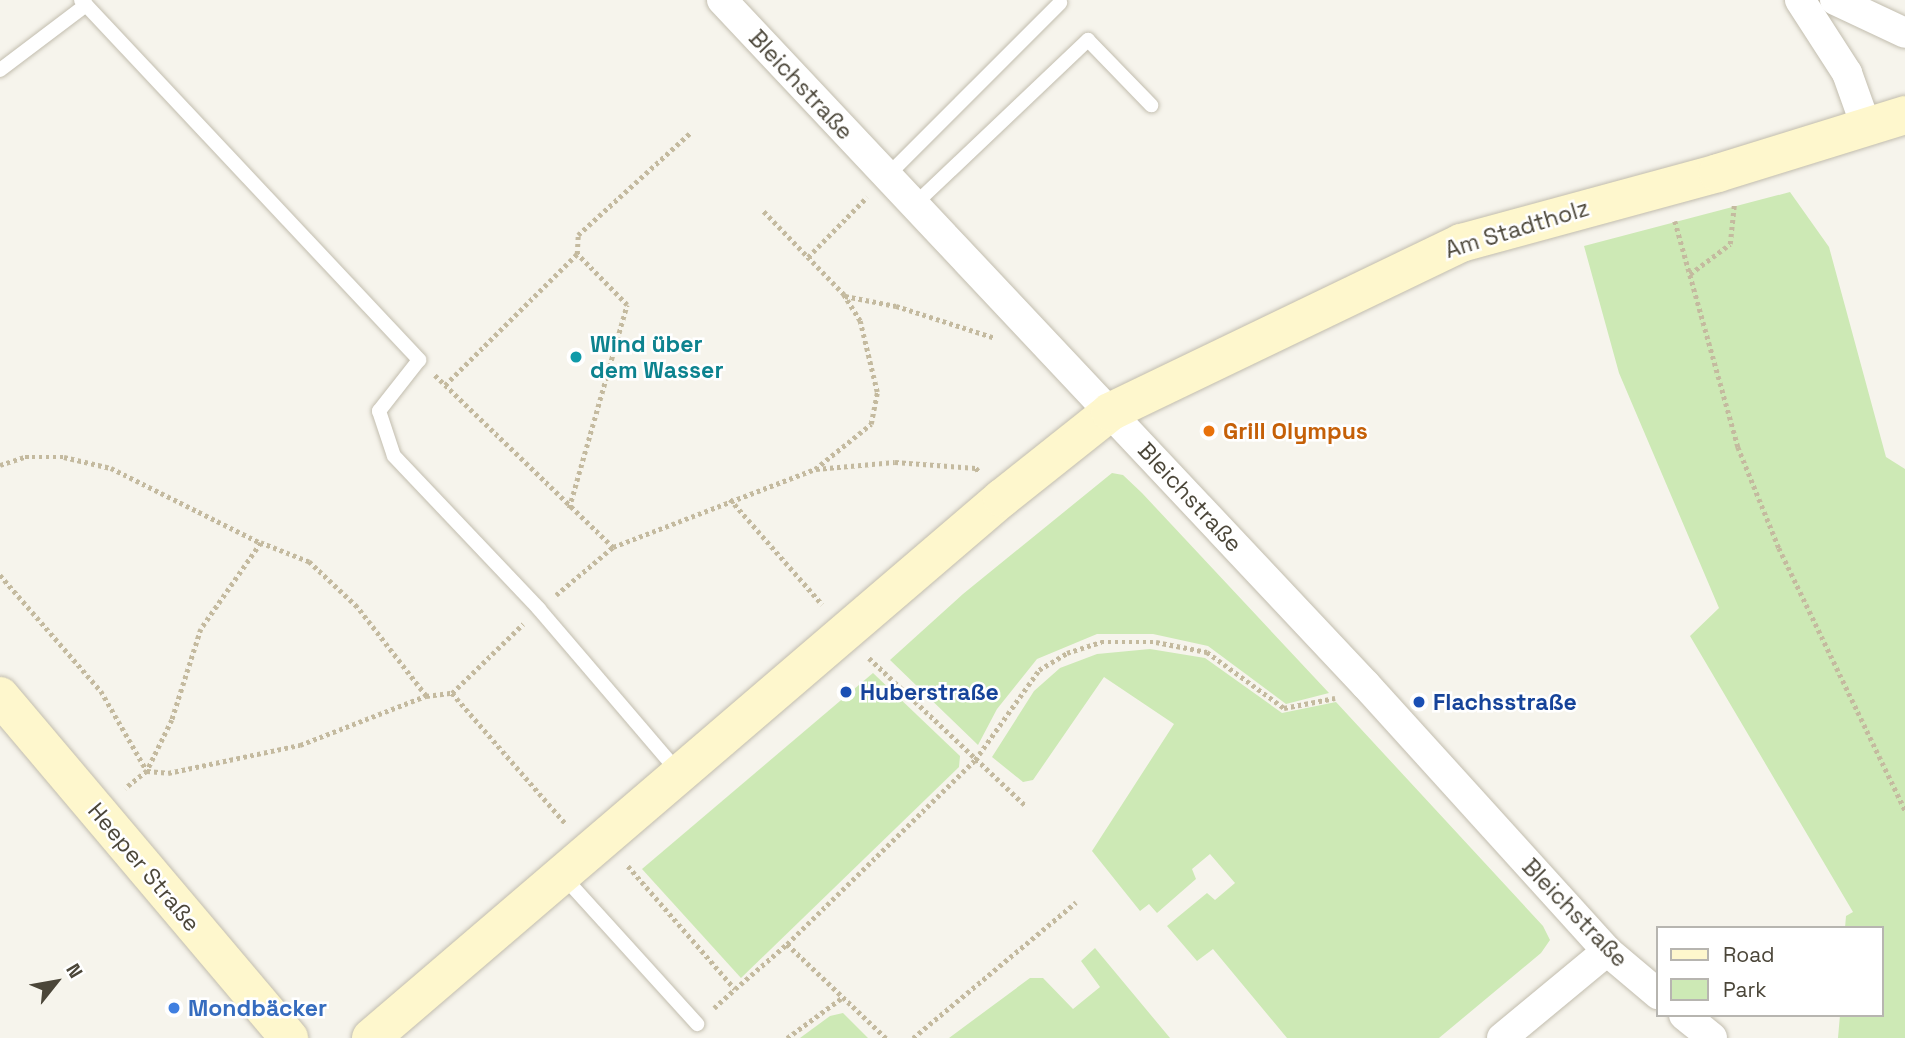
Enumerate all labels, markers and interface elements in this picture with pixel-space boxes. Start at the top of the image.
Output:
street label: Bleichstraße [743,24,859,146]
street label: Am Stadtholz [1442,194,1592,264]
place label: Wind über dem Wasser [590,330,724,384]
marker: Wind über dem Wasser [568,349,584,365]
place label: Grill Olympus [1223,417,1368,445]
marker: Grill Olympus [1201,423,1217,439]
street label: Bleichstraße [1132,436,1248,558]
place label: Huberstraße [860,678,999,706]
marker: Huberstraße [838,684,854,700]
place label: Flachsstraße [1433,688,1577,716]
marker: Flachsstraße [1411,694,1427,710]
street label: Heeper Straße [82,797,206,937]
street label: Bleichstraße [1516,853,1634,973]
legend [1657,926,1884,1017]
text: Road [1723,941,1775,968]
north arrow [21,947,91,1017]
text: N [60,959,88,983]
text: Park [1723,976,1767,1003]
place label: Mondbäcker [188,994,327,1022]
marker: Mondbäcker [166,1000,182,1016]

